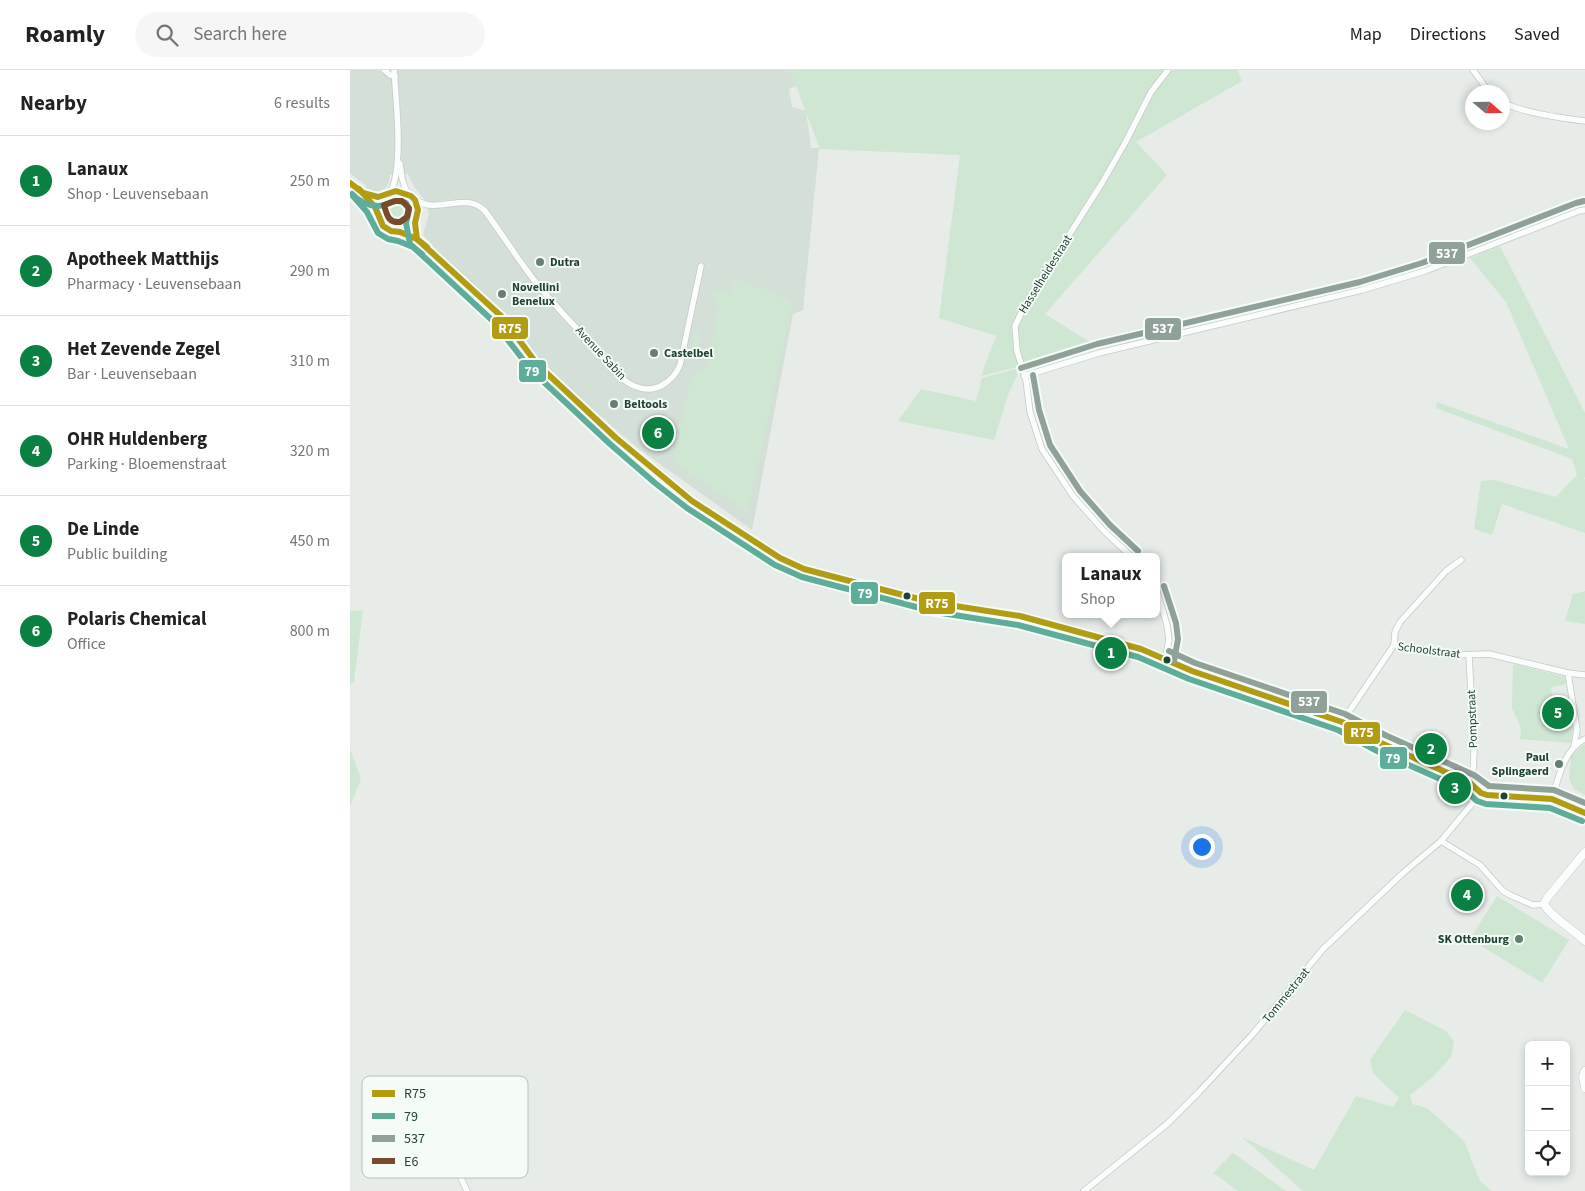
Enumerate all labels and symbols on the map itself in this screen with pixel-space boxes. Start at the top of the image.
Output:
north arrow [1465,85,1510,130]
street label: Hasselheidestraat [1014,232,1076,317]
line badge: 537 [1428,241,1466,265]
text: 537 [1436,244,1458,264]
place label: Dutra [550,254,580,271]
marker: Dutra [534,256,546,268]
place label: Novellini Benelux [512,279,559,310]
marker: Novellini Benelux [496,288,508,300]
line badge: R75 [491,316,529,340]
line badge: 537 [1144,317,1182,341]
text: R75 [498,319,522,339]
text: 537 [1152,319,1174,339]
street label: Avenue Sabin [571,323,630,384]
place label: Castelbel [664,345,714,362]
marker: Castelbel [648,347,660,359]
line badge: 79 [518,359,547,383]
text: 79 [525,362,539,382]
place label: Beltools [624,396,667,413]
marker: Beltools [608,398,620,410]
pin: 6 [642,414,674,452]
line badge: 79 [850,581,879,605]
text: 79 [858,584,872,604]
unlabelled marker [902,591,912,601]
line badge: R75 [918,591,956,615]
text: R75 [925,594,949,614]
pin: 1 [1095,634,1127,672]
street label: Schoolstraat [1397,638,1461,663]
unlabelled marker [1162,655,1172,665]
line badge: 537 [1290,690,1328,714]
street label: Pompstraat [1463,690,1482,748]
text: 537 [1298,692,1320,712]
pin: 5 [1542,694,1574,732]
line badge: R75 [1343,721,1381,745]
text: R75 [1350,723,1374,743]
pin: 2 [1415,730,1447,768]
line badge: 79 [1379,746,1408,770]
text: 79 [1386,749,1400,769]
place label: Paul Splingaerd [1492,749,1550,780]
marker: Paul Splingaerd [1553,758,1565,770]
pin: 3 [1439,769,1471,807]
unlabelled marker [1499,791,1509,801]
your location [1189,834,1215,860]
pin: 4 [1451,876,1483,914]
place label: SK Ottenburg [1438,931,1510,948]
marker: SK Ottenburg [1513,933,1525,945]
street label: Tommestraat [1259,964,1314,1027]
legend [362,1076,528,1178]
text: R75 [404,1084,426,1104]
text: 79 [404,1107,418,1127]
text: 537 [404,1129,425,1149]
text: E6 [404,1152,418,1172]

